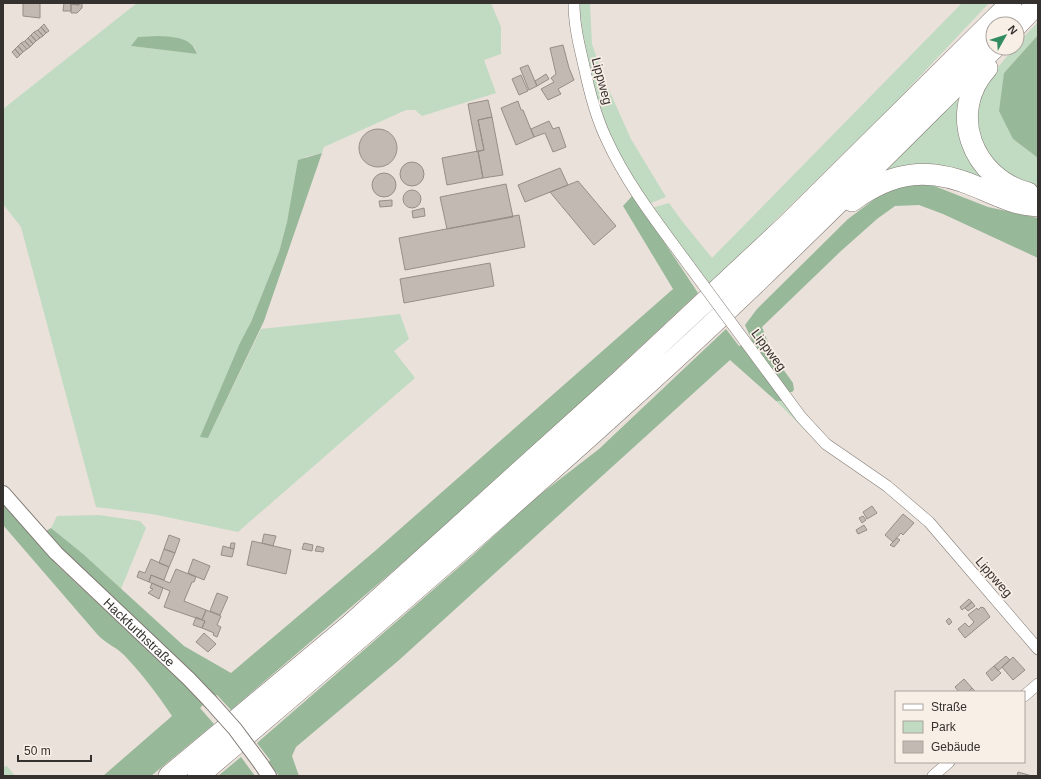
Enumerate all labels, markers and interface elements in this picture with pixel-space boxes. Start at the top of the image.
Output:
north arrow [985,16,1025,56]
text: N [1006,23,1020,37]
street label: Lippweg [588,56,616,106]
street label: Lippweg [748,326,790,374]
street label: Lippweg [972,554,1016,600]
street label: Hackfurthstraße [101,595,178,669]
legend [895,691,1025,763]
text: Straße [931,700,967,714]
text: Park [931,720,957,734]
scale bar [18,737,91,763]
text: Gebäude [931,740,981,754]
text: 50 m [24,744,51,758]

